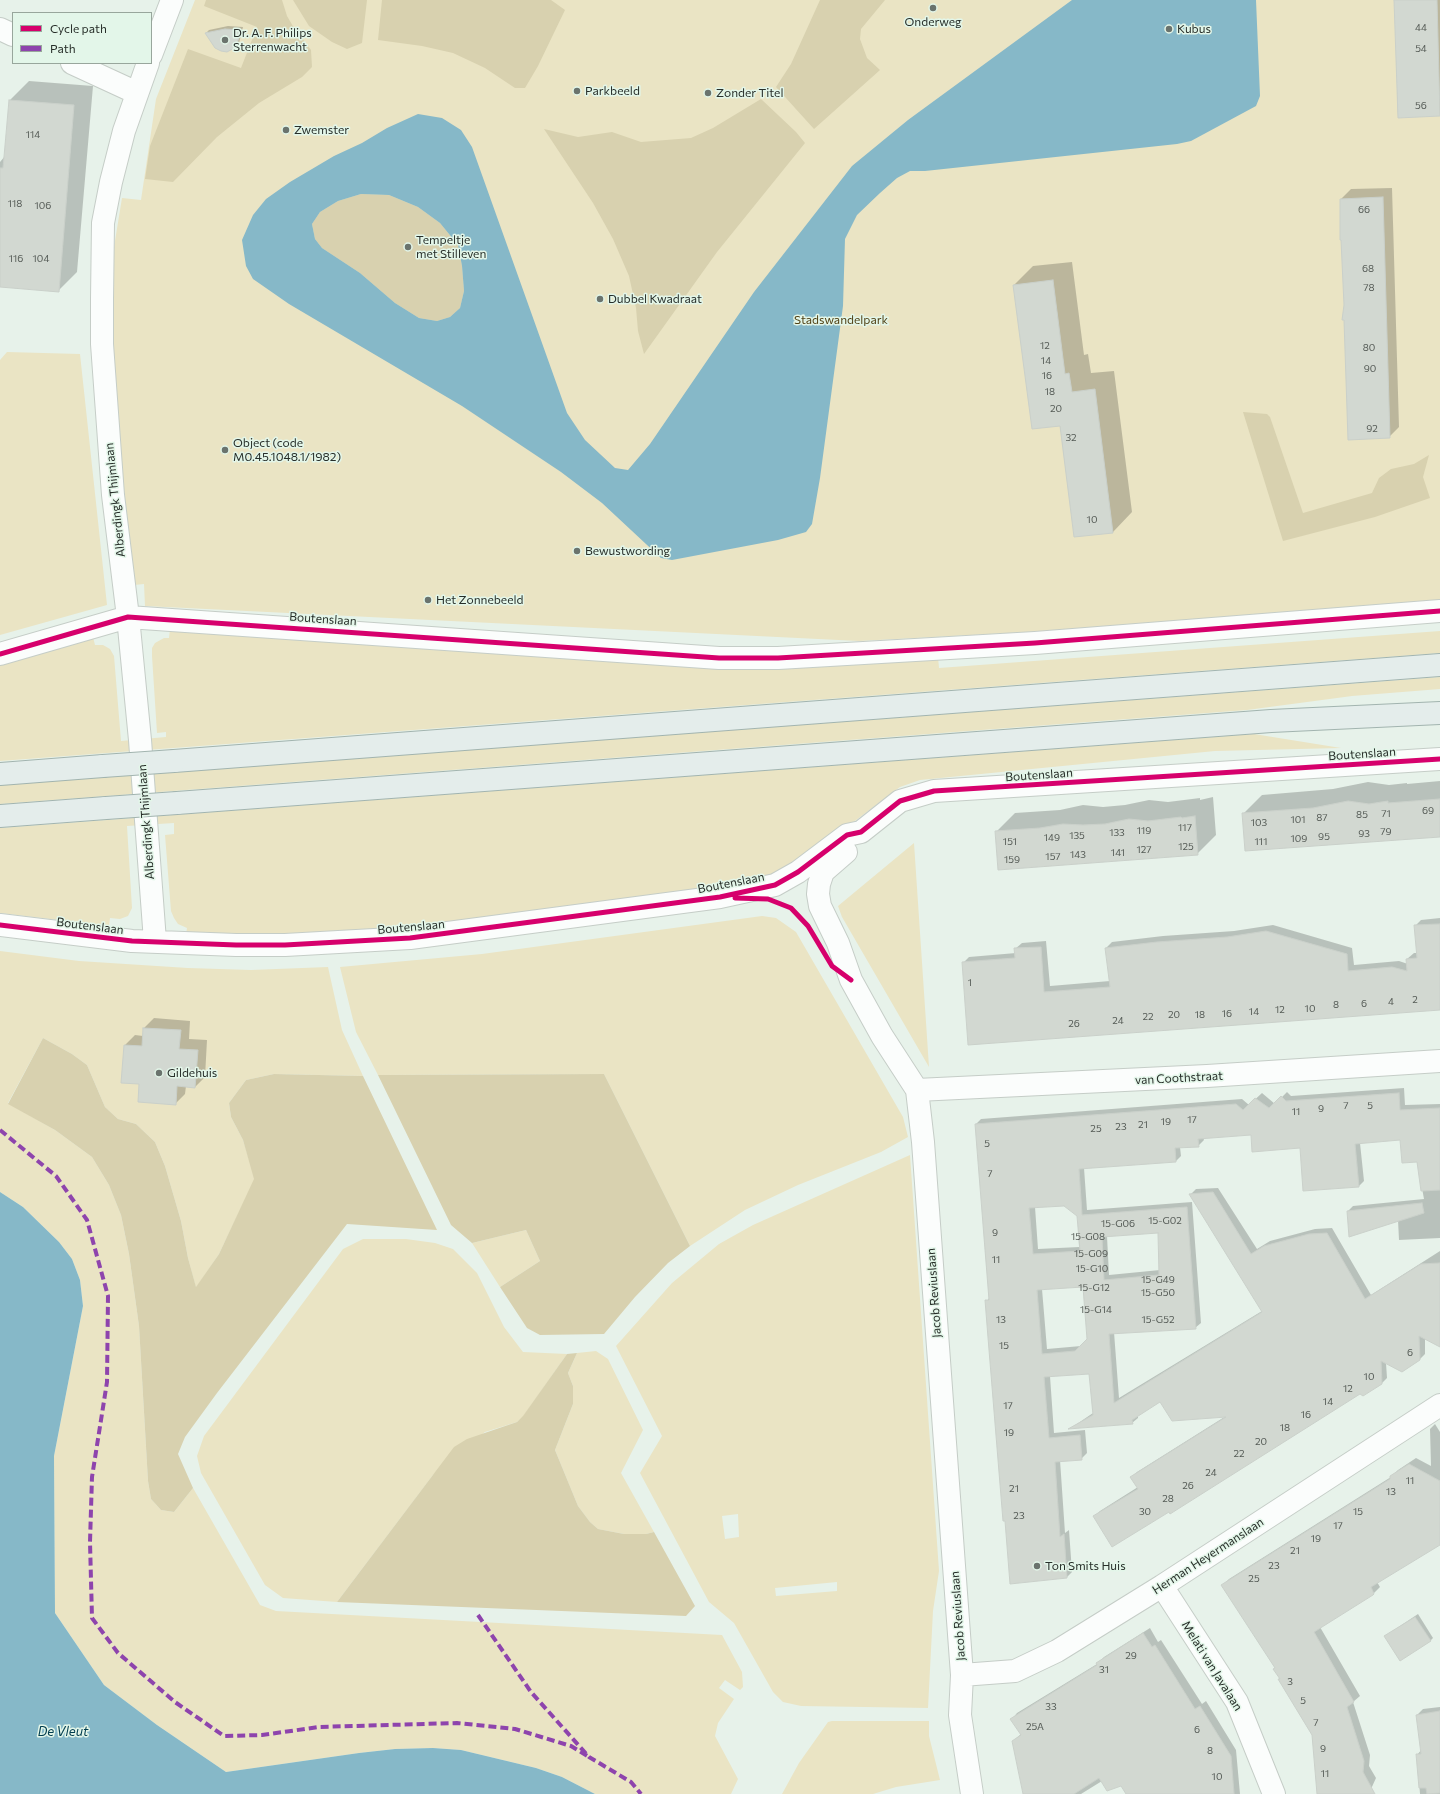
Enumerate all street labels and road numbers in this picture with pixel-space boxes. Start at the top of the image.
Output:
street label: Alberdingk Thijmlaan [102,442,128,558]
street label: Boutenslaan [289,609,357,629]
street label: Boutenslaan [1328,744,1396,764]
street label: Alberdingk Thijmlaan [135,764,157,880]
street label: Boutenslaan [1005,765,1073,785]
street label: Boutenslaan [696,869,766,897]
street label: Boutenslaan [56,915,124,937]
street label: Boutenslaan [377,917,445,937]
street label: van Coothstraat [1135,1069,1223,1087]
street label: Jacob Reviuslaan [924,1248,944,1338]
street label: Herman Heyermanslaan [1150,1515,1266,1597]
street label: Jacob Reviuslaan [948,1571,968,1661]
street label: Melati van Javalaan [1179,1618,1245,1714]

